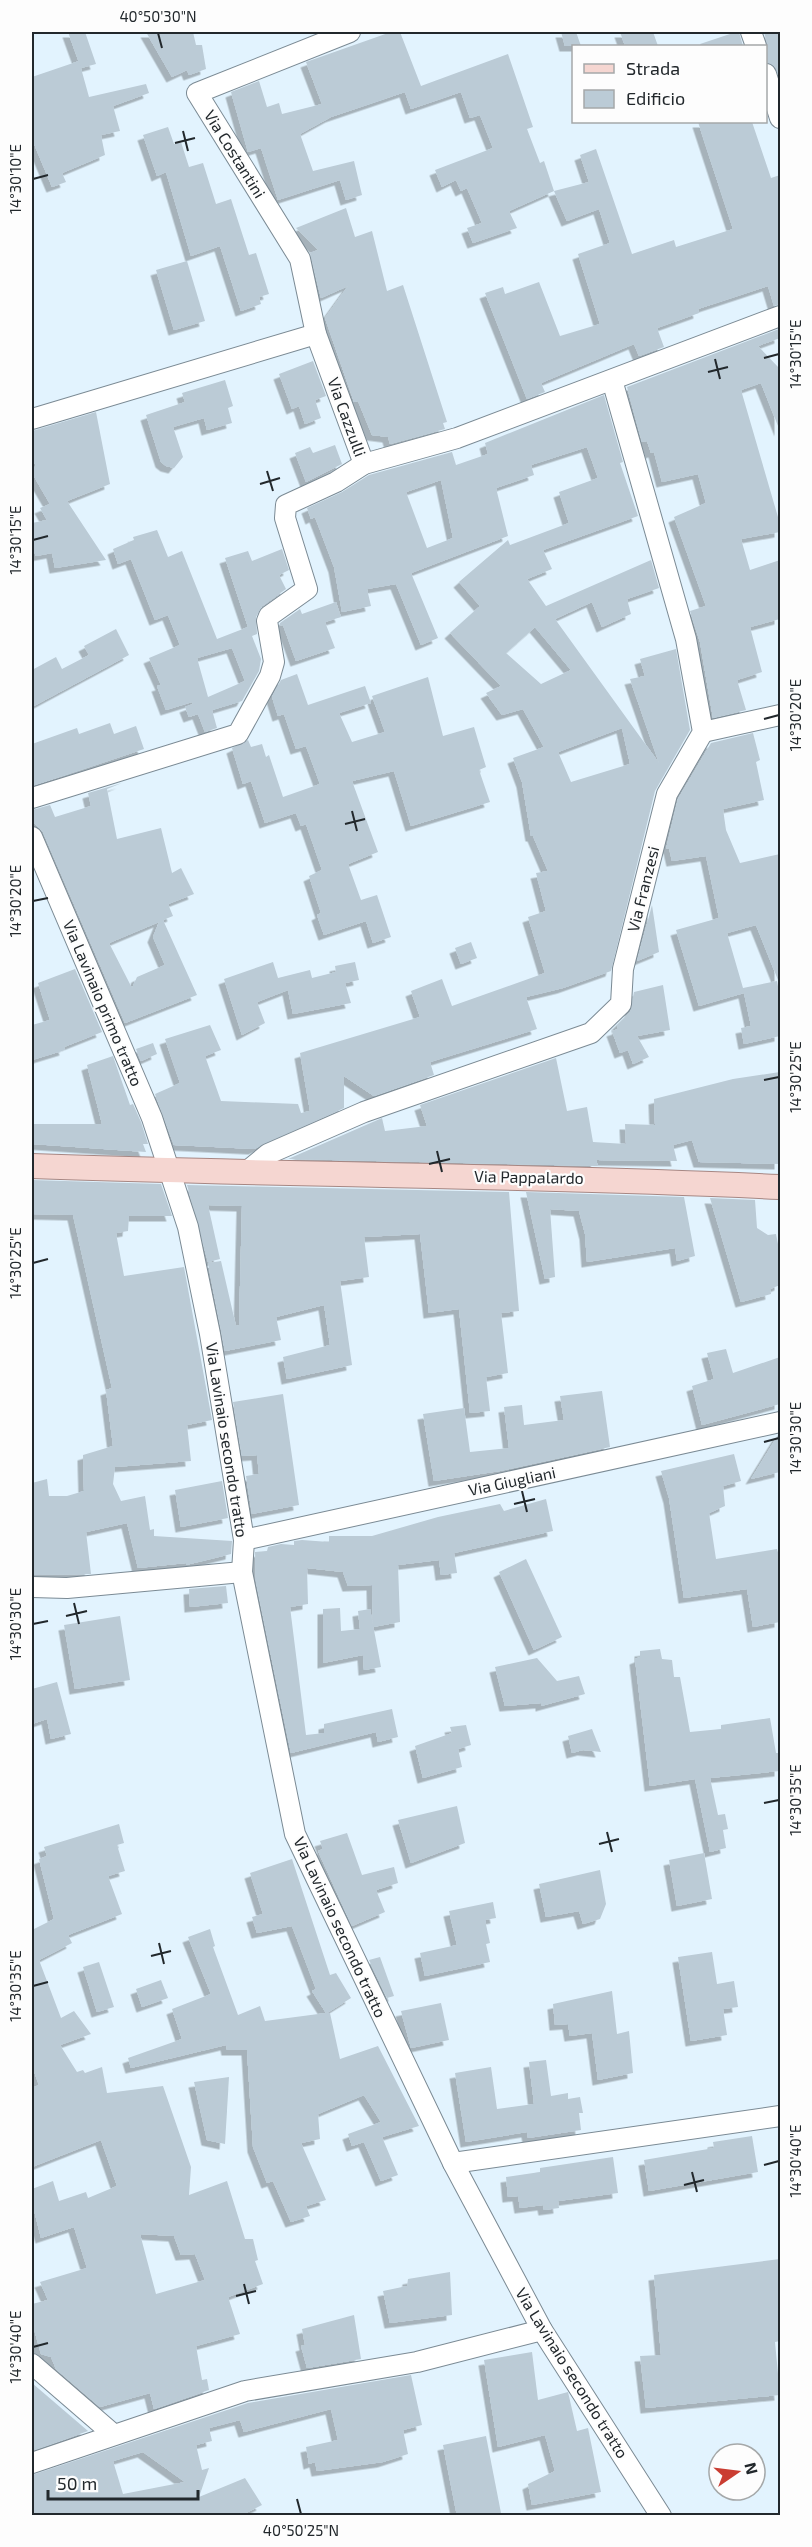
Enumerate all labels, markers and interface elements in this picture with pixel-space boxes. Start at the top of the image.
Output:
text: 40°50'30"N [119,7,197,25]
legend [572,45,767,123]
text: Strada [626,57,680,79]
text: Edificio [626,87,685,109]
street label: Via Costantini [201,106,270,201]
text: 14°30'10"E [6,144,24,214]
text: 14°30'15"E [786,320,804,388]
street label: Via Cazzulli [324,375,371,459]
text: 14°30'15"E [6,506,24,574]
text: 14°30'20"E [786,679,804,751]
street label: Via Franzesi [623,844,662,934]
text: 14°30'20"E [6,865,24,937]
street label: Via Lavinaio primo tratto [60,917,147,1089]
text: 14°30'25"E [786,1041,804,1113]
street label: Via Pappalardo [474,1166,584,1187]
text: 14°30'25"E [6,1227,24,1299]
street label: Via Lavinaio secondo tratto [203,1341,252,1539]
text: 14°30'30"E [786,1402,804,1474]
street label: Via Giugliani [466,1462,557,1499]
text: 14°30'30"E [6,1588,24,1660]
text: 14°30'35"E [786,1764,804,1836]
street label: Via Lavinaio secondo tratto [290,1833,391,2020]
text: 14°30'35"E [6,1950,24,2022]
text: 14°30'40"E [786,2125,804,2197]
street label: Via Lavinaio secondo tratto [512,2284,633,2461]
text: 14°30'40"E [6,2311,24,2383]
north arrow [707,2442,767,2502]
text: N [741,2460,763,2476]
scale bar [48,2463,198,2501]
text: 50 m [57,2472,97,2494]
text: 40°50'25"N [263,2521,339,2539]

